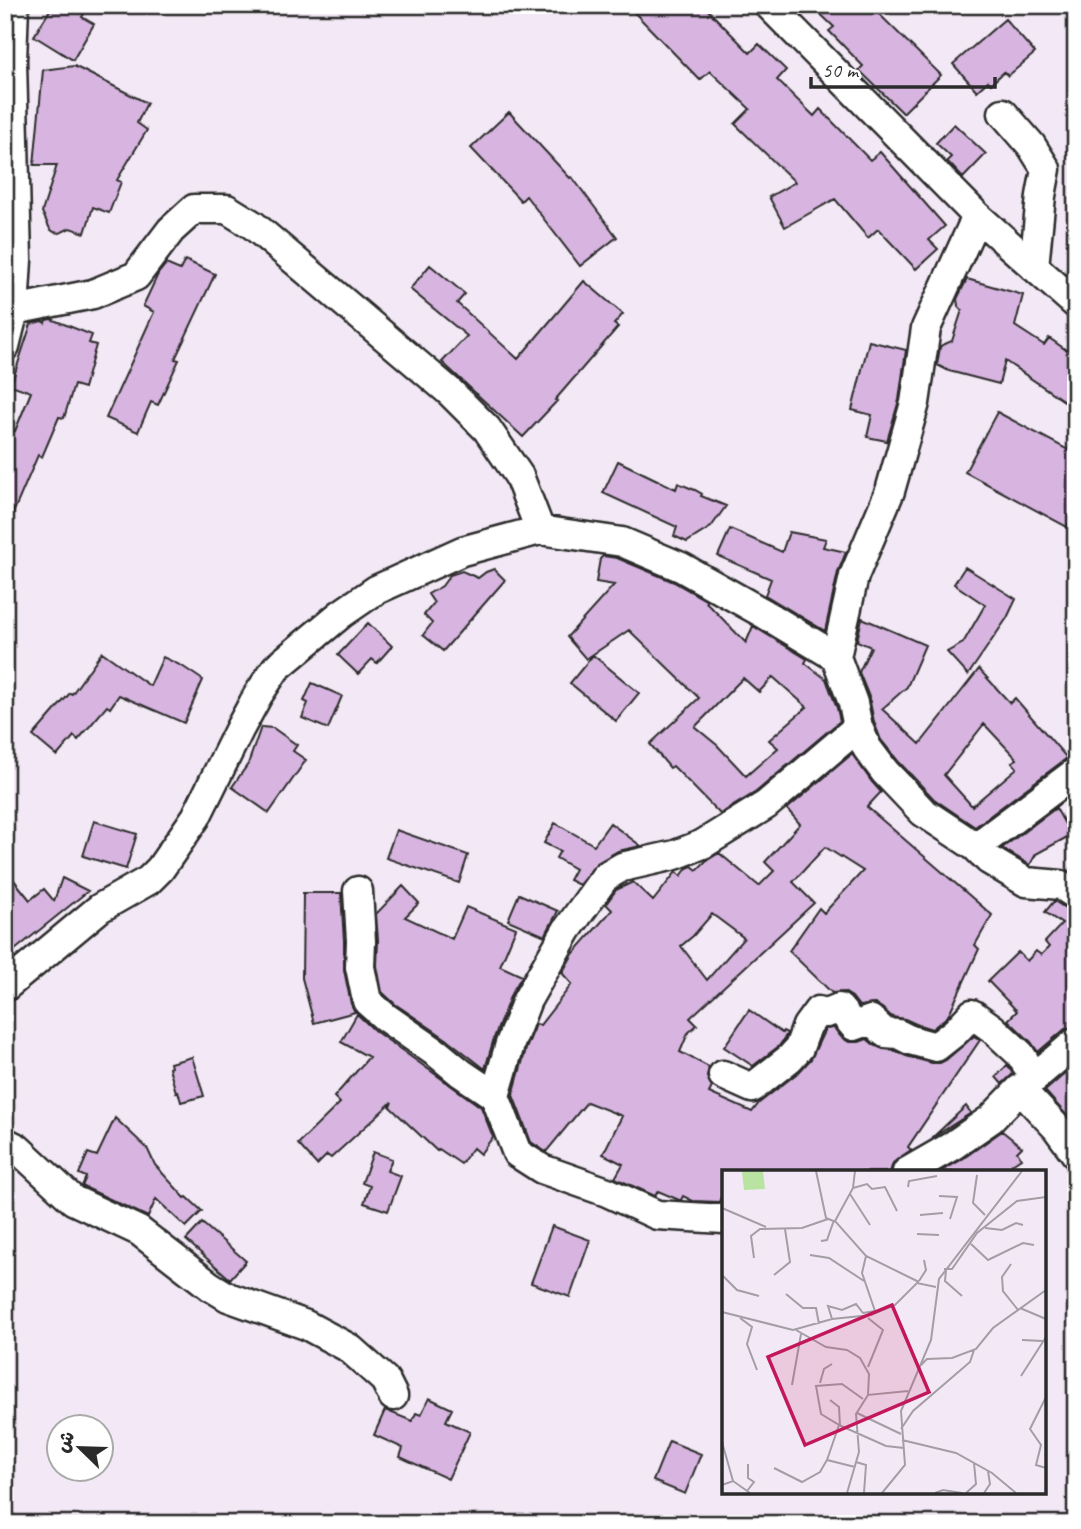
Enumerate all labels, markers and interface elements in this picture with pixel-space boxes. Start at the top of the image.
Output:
scale bar [811,46,995,90]
text: 50 m [822,57,860,83]
inset map [722,1170,1046,1494]
north arrow [46,1414,116,1484]
text: ش [50,1427,80,1456]

